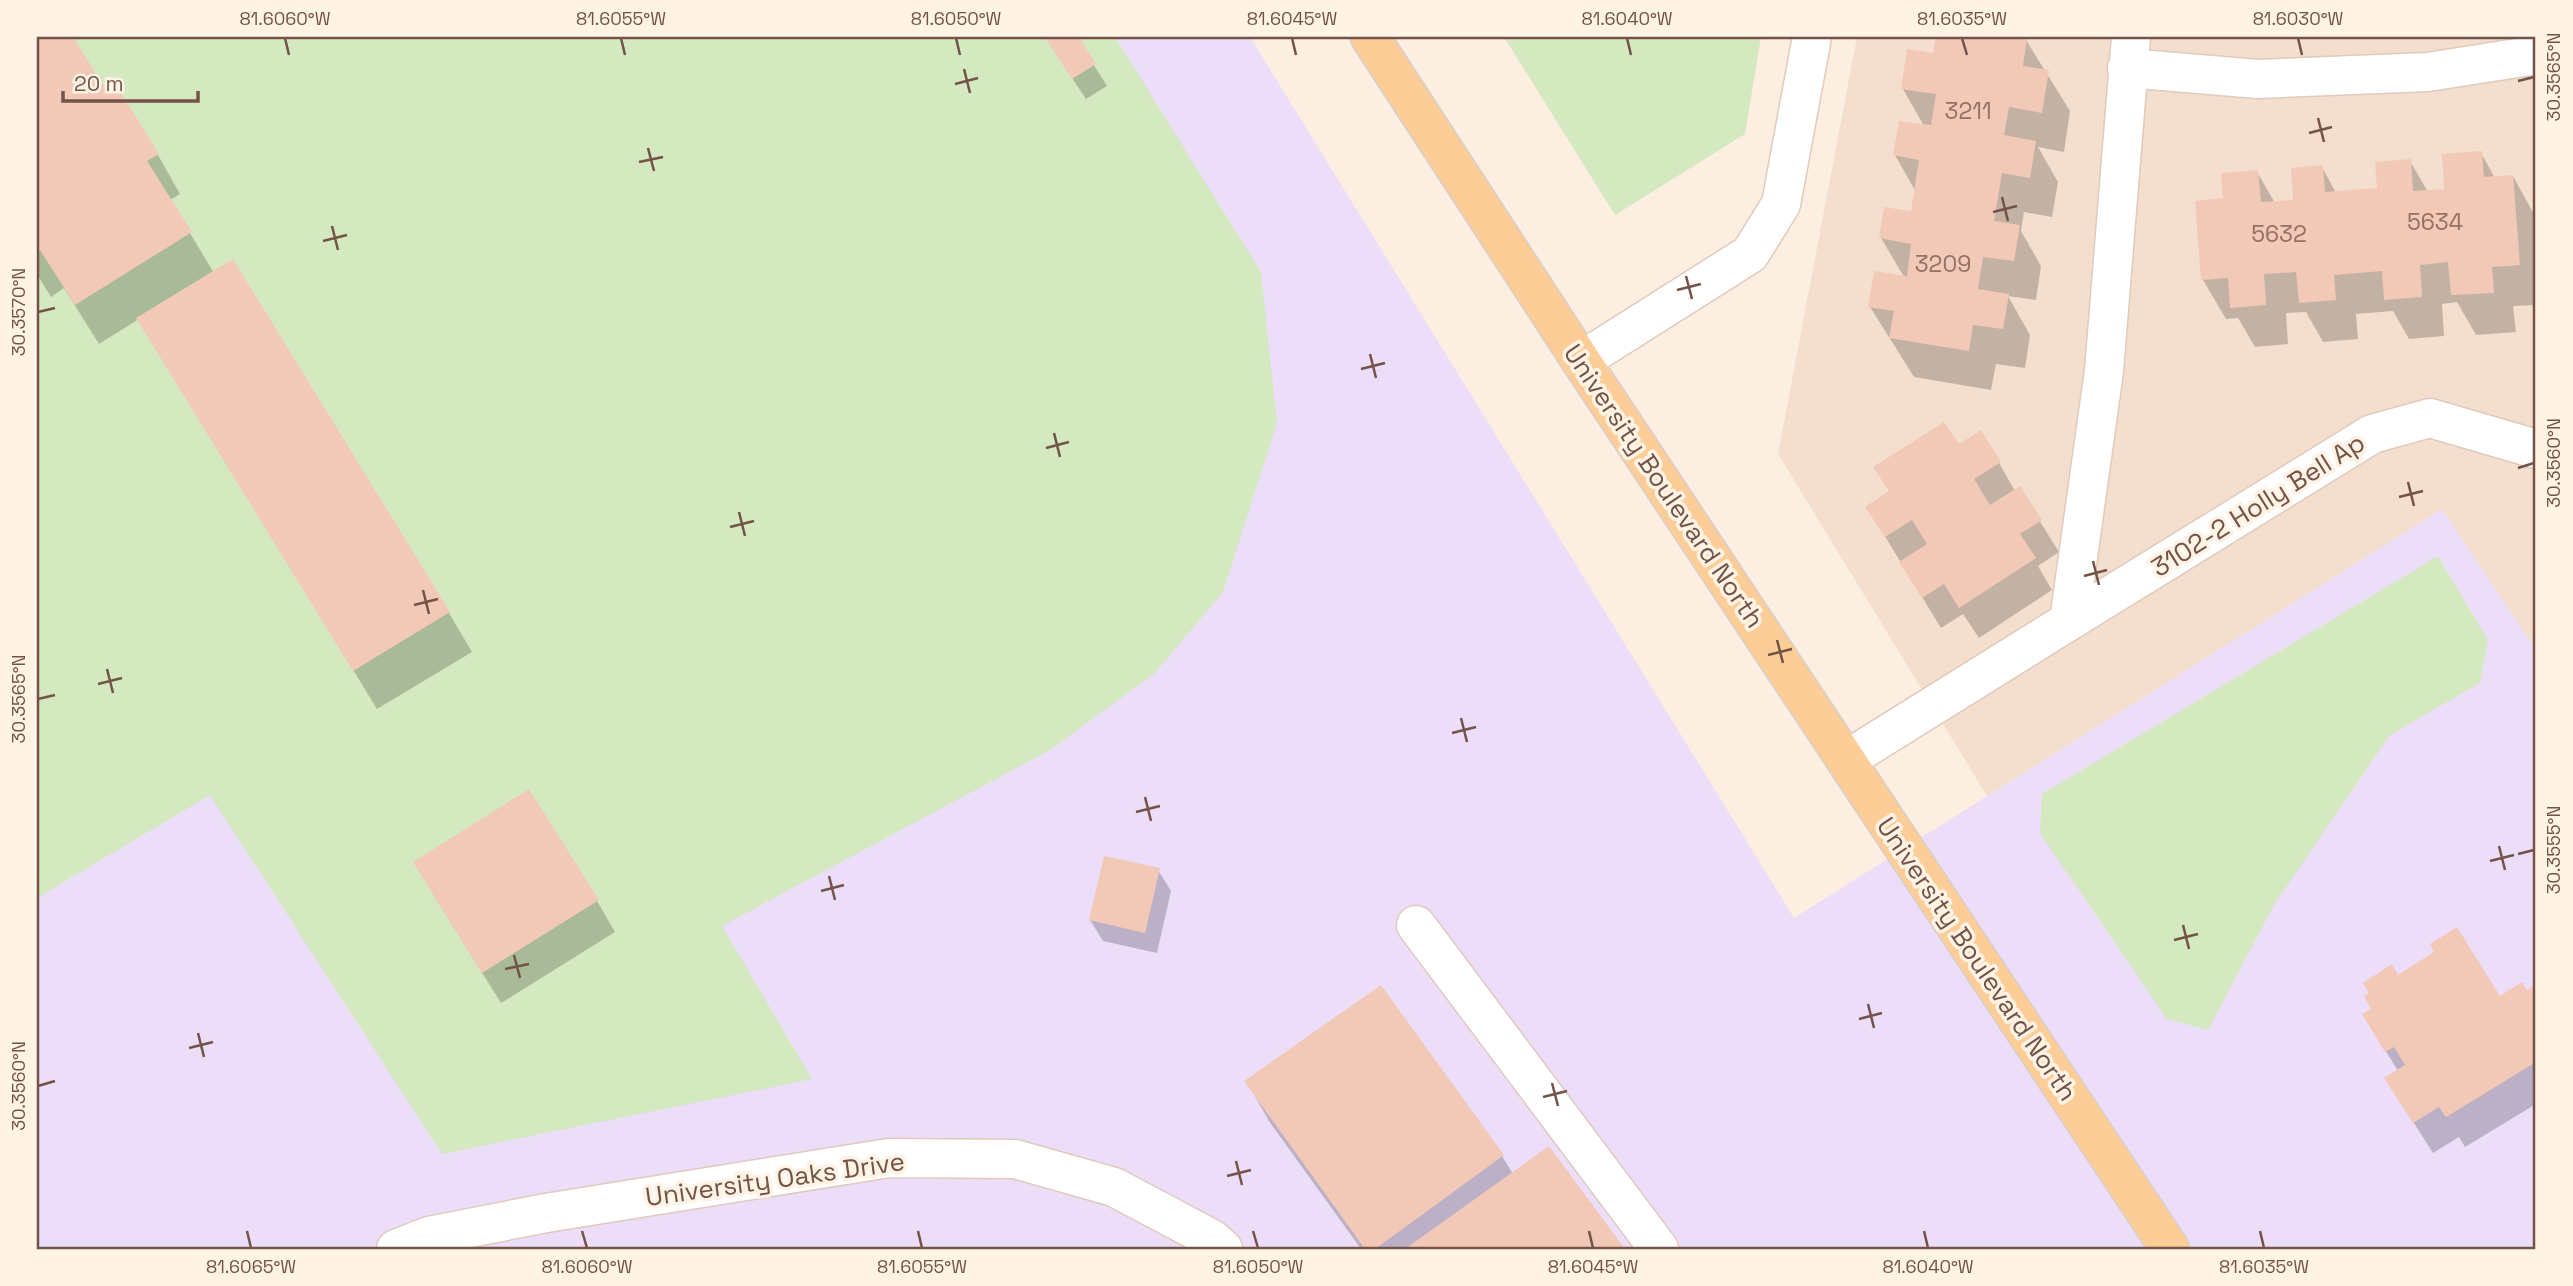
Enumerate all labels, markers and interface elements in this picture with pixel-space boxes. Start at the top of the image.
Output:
text: 81.6060°W [240,7,331,30]
text: 81.6055°W [576,7,666,30]
text: 81.6050°W [911,7,1002,30]
text: 81.6045°W [1247,7,1337,30]
text: 81.6040°W [1581,7,1673,30]
text: 81.6035°W [1917,7,2007,30]
text: 81.6030°W [2253,7,2344,30]
text: 30.3565°N [2542,33,2565,121]
scale bar [63,60,198,104]
text: 20 m [74,70,124,97]
house number: 3211 [1945,96,1992,126]
house number: 5634 [2407,207,2463,237]
house number: 5632 [2251,219,2307,249]
house number: 3209 [1915,249,1971,279]
text: 30.3570°N [7,268,30,356]
street label: University Boulevard North [1556,337,1772,635]
text: 30.3560°N [2542,418,2565,508]
street label: 3102-2 Holly Bell Ap [2145,425,2371,585]
text: 30.3565°N [7,655,30,743]
text: 30.3555°N [2542,806,2565,894]
street label: University Boulevard North [1869,810,2085,1108]
text: 30.3560°N [7,1041,30,1131]
street label: University Oaks Drive [643,1144,907,1214]
text: 81.6065°W [206,1255,296,1278]
text: 81.6060°W [542,1255,633,1278]
text: 81.6055°W [877,1255,967,1278]
text: 81.6050°W [1213,1255,1304,1278]
text: 81.6045°W [1548,1255,1638,1278]
text: 81.6040°W [1882,1255,1974,1278]
text: 81.6035°W [2219,1255,2309,1278]

